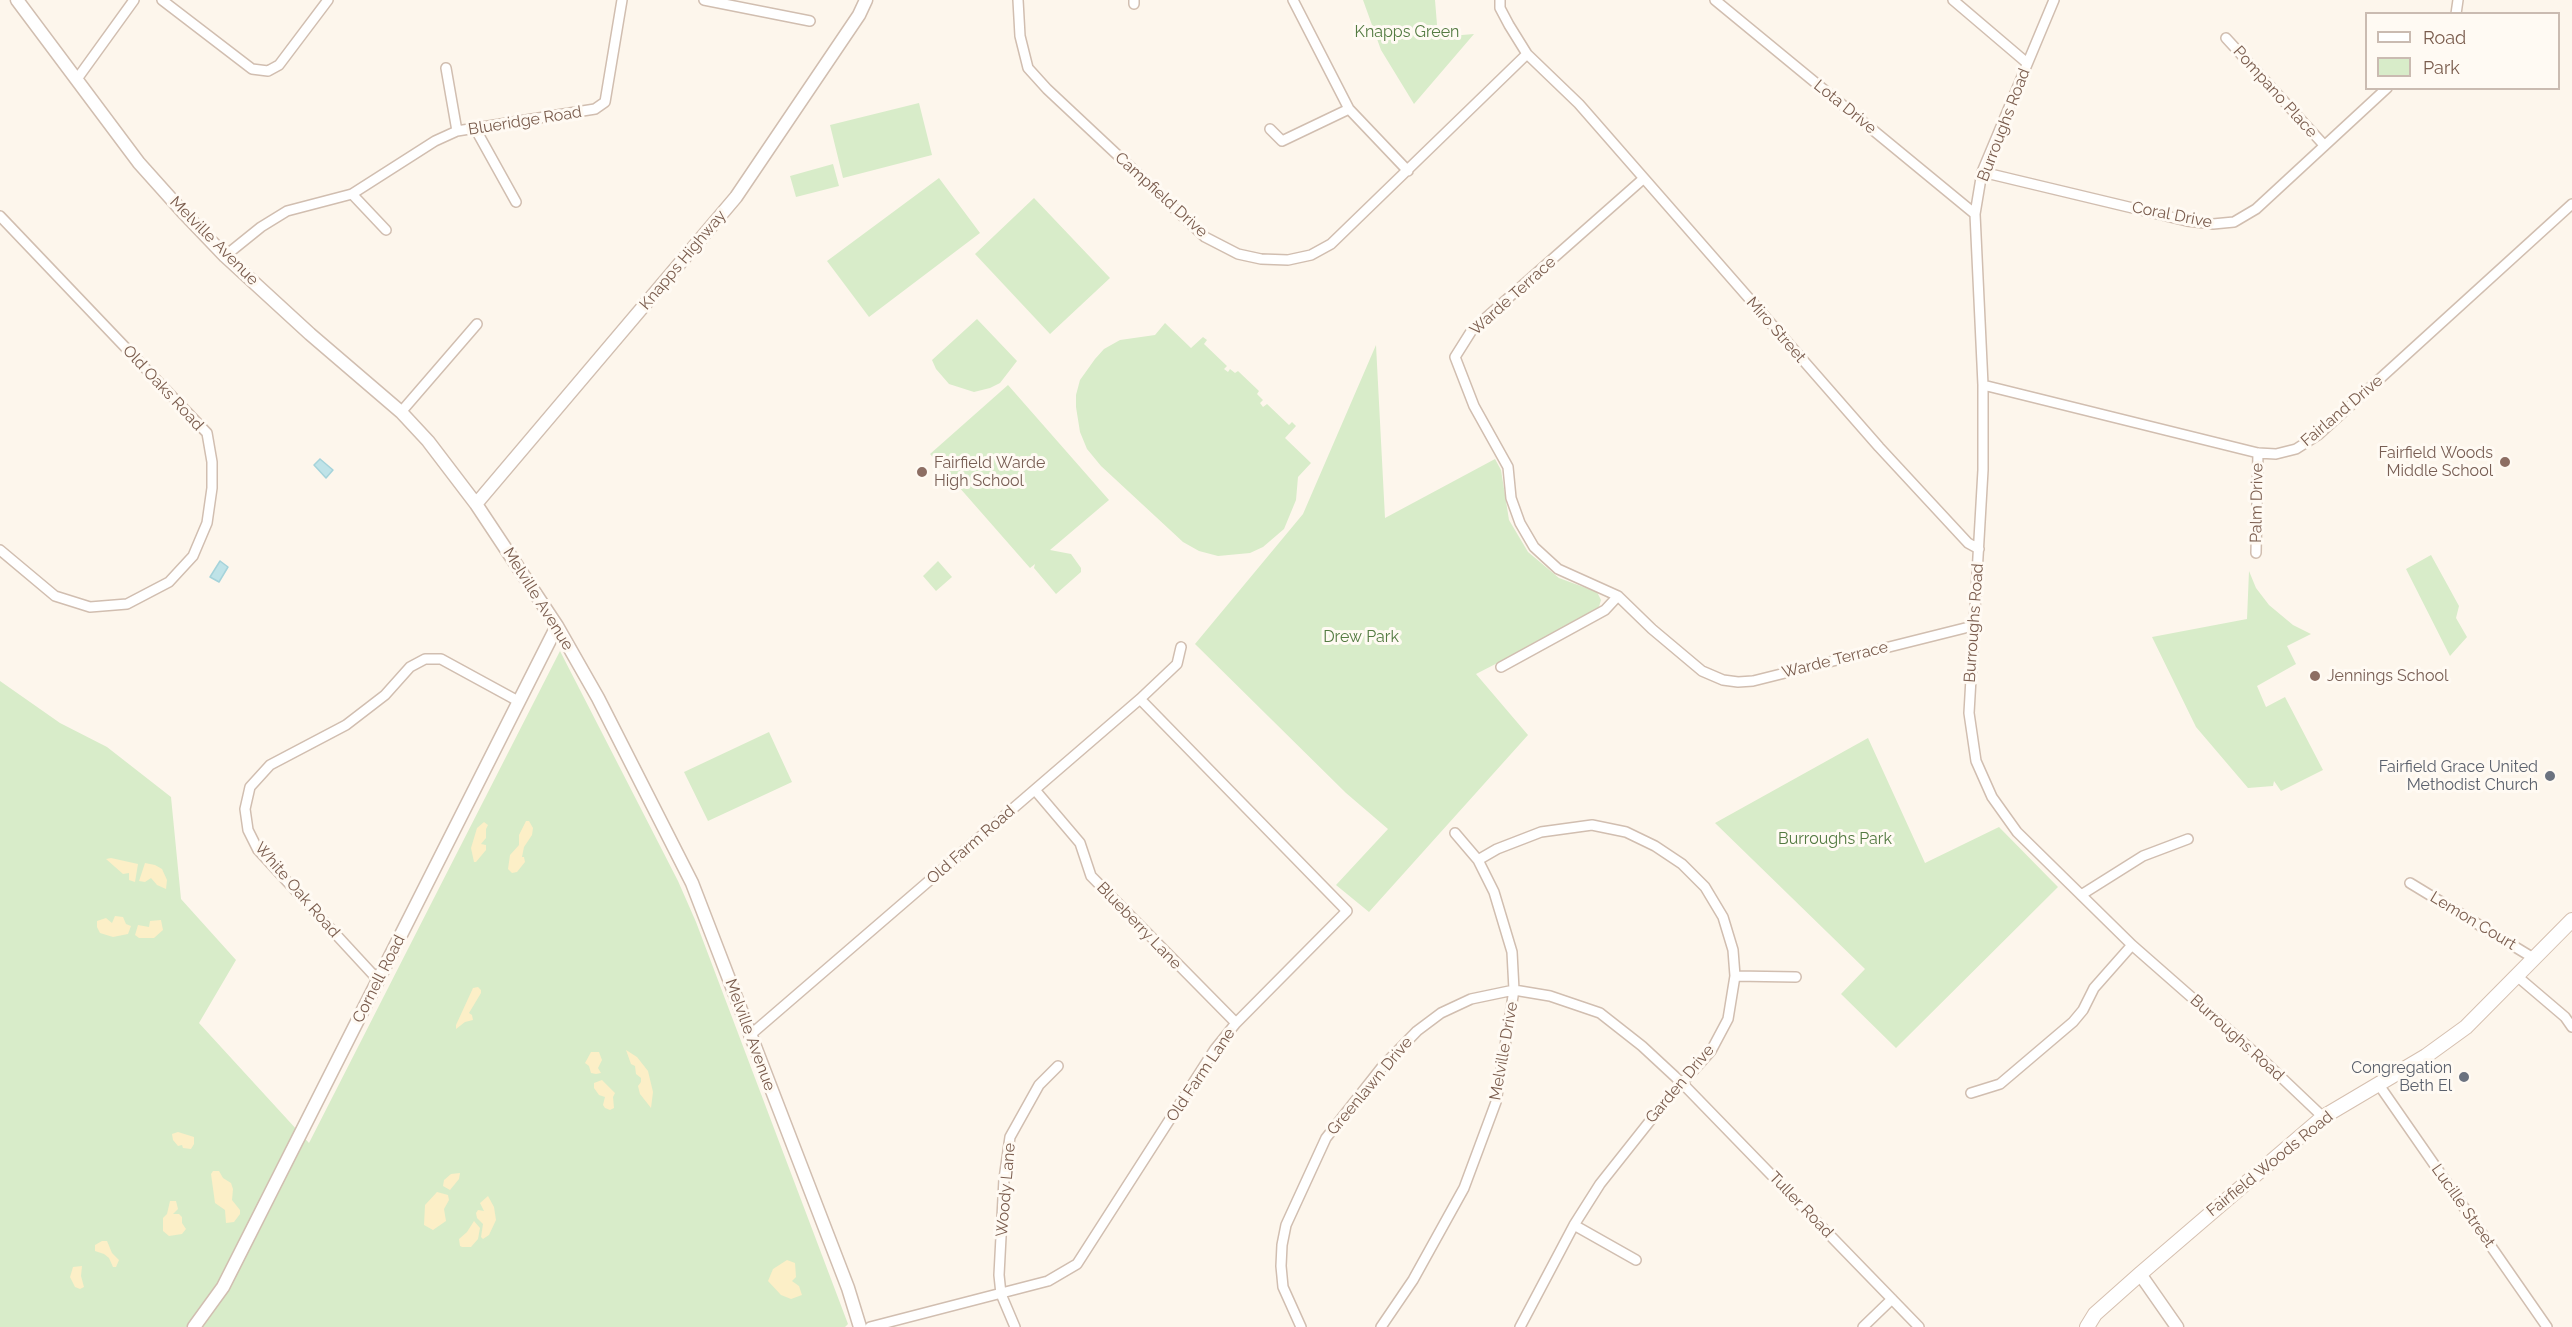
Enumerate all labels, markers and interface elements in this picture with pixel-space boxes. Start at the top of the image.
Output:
legend [2365,12,2560,90]
park label: Knapps Green [1355,22,1459,42]
text: Road [2423,27,2466,48]
street label: Pompano Place [2229,42,2321,142]
text: Park [2423,57,2460,78]
street label: Burroughs Road [1974,66,2034,184]
street label: Lota Drive [1810,76,1880,138]
street label: Blueridge Road [467,103,583,139]
street label: Campfield Drive [1111,148,1211,242]
street label: Melville Avenue [166,193,262,289]
street label: Coral Drive [2130,198,2214,232]
street label: Knapps Highway [636,206,730,314]
street label: Warde Terrace [1466,252,1560,340]
street label: Miro Street [1742,293,1810,367]
street label: Old Oaks Road [119,341,207,435]
street label: Fairland Drive [2297,371,2387,451]
place label: Fairfield Woods Middle School [2379,443,2493,481]
place label: Fairfield Warde High School [934,453,1045,491]
marker: Fairfield Woods Middle School [2498,455,2512,469]
street label: Palm Drive [2247,463,2267,543]
marker: Fairfield Warde High School [915,465,929,479]
street label: Melville Avenue [499,544,577,654]
street label: Burroughs Road [1960,563,1988,683]
park label: Drew Park [1323,627,1399,647]
street label: Warde Terrace [1780,638,1890,682]
place label: Jennings School [2327,666,2448,686]
marker: Jennings School [2308,669,2322,683]
place label: Fairfield Grace United Methodist Church [2379,757,2538,795]
marker: Fairfield Grace United Methodist Church [2543,769,2557,783]
street label: Old Farm Road [923,802,1019,888]
park label: Burroughs Park [1778,829,1892,849]
street label: White Oak Road [250,838,344,942]
street label: Blueberry Lane [1093,878,1185,974]
street label: Lemon Court [2426,888,2520,954]
street label: Cornell Road [349,932,409,1026]
street label: Melville Avenue [721,976,779,1094]
street label: Burroughs Road [2186,991,2288,1085]
street label: Melville Drive [1486,1000,1522,1102]
street label: Old Farm Lane [1163,1025,1239,1125]
street label: Greenlawn Drive [1323,1033,1417,1139]
street label: Garden Drive [1642,1041,1718,1127]
place label: Congregation Beth El [2351,1058,2452,1096]
marker: Congregation Beth El [2457,1070,2471,1084]
street label: Fairfield Woods Road [2203,1107,2337,1221]
street label: Woody Lane [992,1142,1020,1238]
street label: Lucille Street [2427,1161,2499,1251]
street label: Tuller Road [1765,1168,1837,1242]

